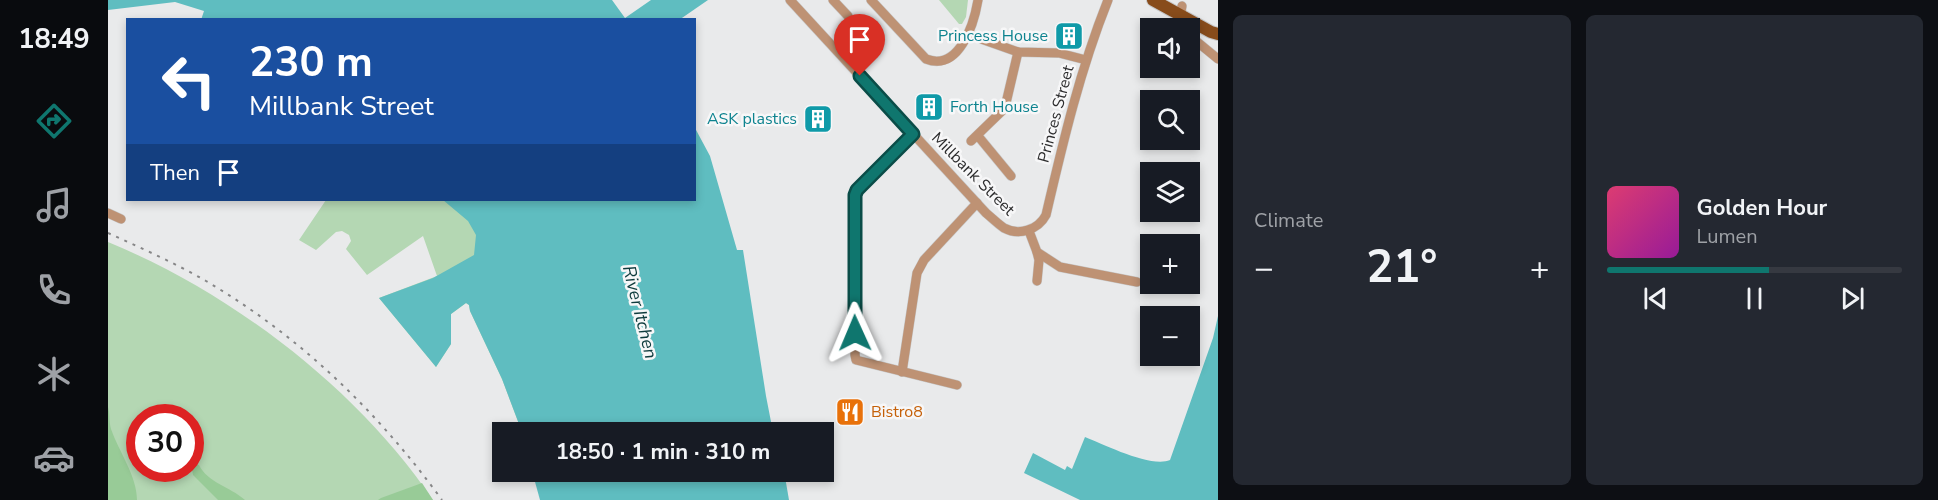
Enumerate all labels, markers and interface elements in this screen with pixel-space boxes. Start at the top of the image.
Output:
pin [834,14,885,76]
map controls [1140,18,1200,366]
button: sound [1140,18,1200,78]
building icon: Princess House [1053,20,1085,52]
text: 18:49 [18,21,90,58]
icon: arrive [843,23,876,56]
place label: Princess House [938,25,1048,47]
text: 230 m [249,34,373,91]
icon: left [150,42,228,120]
street label: Princes Street [1032,63,1080,165]
text: Millbank Street [249,88,434,125]
button: search [1140,90,1200,150]
building icon: Forth House [913,91,945,123]
place label: Forth House [950,96,1039,118]
icon: directions [33,100,75,142]
building icon: ASK plastics [802,103,834,135]
place label: ASK plastics [707,108,797,130]
street label: Millbank Street [926,127,1020,221]
icon: arrive [212,156,245,189]
text: Then [150,158,200,188]
button: layers [1140,162,1200,222]
icon: music [33,184,75,226]
text: Golden Hour [1697,193,1827,223]
text: Climate [1254,207,1323,234]
text: Lumen [1697,223,1758,250]
button: + [1140,234,1200,294]
text: 21° [1366,237,1437,298]
text: − [1254,246,1274,291]
text: + [1530,246,1550,291]
water label: River Itchen [617,263,663,361]
icon: phone [33,269,75,311]
icon: previous [1639,282,1672,315]
icon: pause [1738,282,1771,315]
icon: next [1836,282,1869,315]
position arrow [823,301,887,365]
button: − [1140,306,1200,366]
icon: climate [33,353,75,395]
restaurant icon: Bistro8 [834,396,866,428]
place label: Bistro8 [871,401,923,423]
speed limit sign: 30 [126,404,204,482]
icon: car [33,437,75,479]
text: 18:50 · 1 min · 310 m [556,437,770,467]

